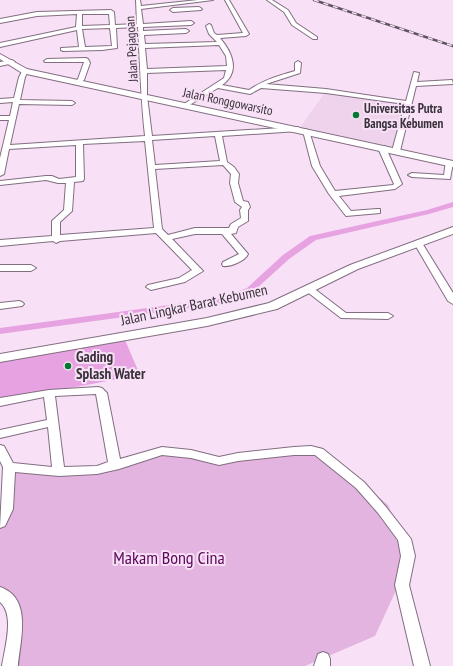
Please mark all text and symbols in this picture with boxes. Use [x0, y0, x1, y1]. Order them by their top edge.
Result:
street label: Jalan Pejagoan [121, 15, 142, 83]
street label: Jalan Ronggowarsito [180, 83, 275, 119]
place label: Universitas Putra Bangsa Kebumen [364, 100, 443, 132]
marker: Universitas Putra Bangsa Kebumen [351, 110, 361, 120]
street label: Jalan Lingkar Barat Kebumen [118, 280, 269, 330]
place label: Gading Splash Water [76, 347, 146, 383]
marker: Gading Splash Water [63, 361, 73, 371]
park label: Makam Bong Cina [113, 546, 225, 569]

